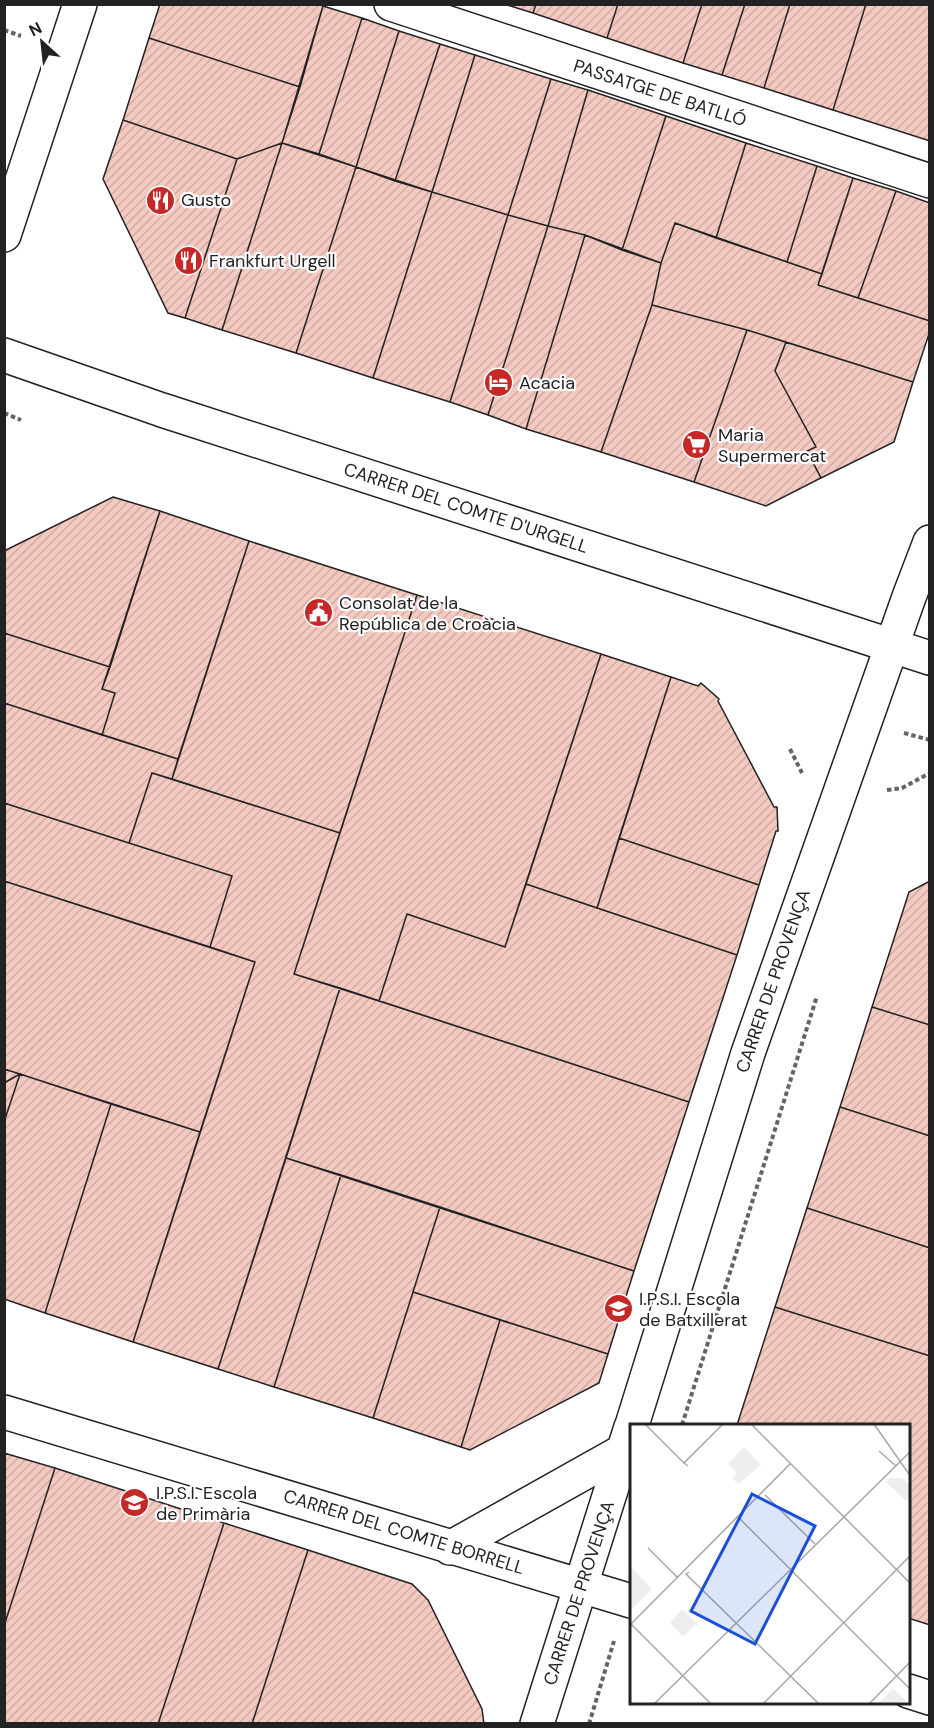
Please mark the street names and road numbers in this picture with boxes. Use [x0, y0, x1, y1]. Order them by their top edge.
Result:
street label: PASSATGE DE BATLLÓ [570, 54, 750, 132]
street label: CARRER DEL COMTE D'URGELL [341, 457, 591, 559]
street label: CARRER DE PROVENÇA [730, 886, 816, 1076]
street label: CARRER DEL COMTE BORRELL [281, 1484, 527, 1580]
street label: CARRER DE PROVENÇA [538, 1498, 620, 1688]

